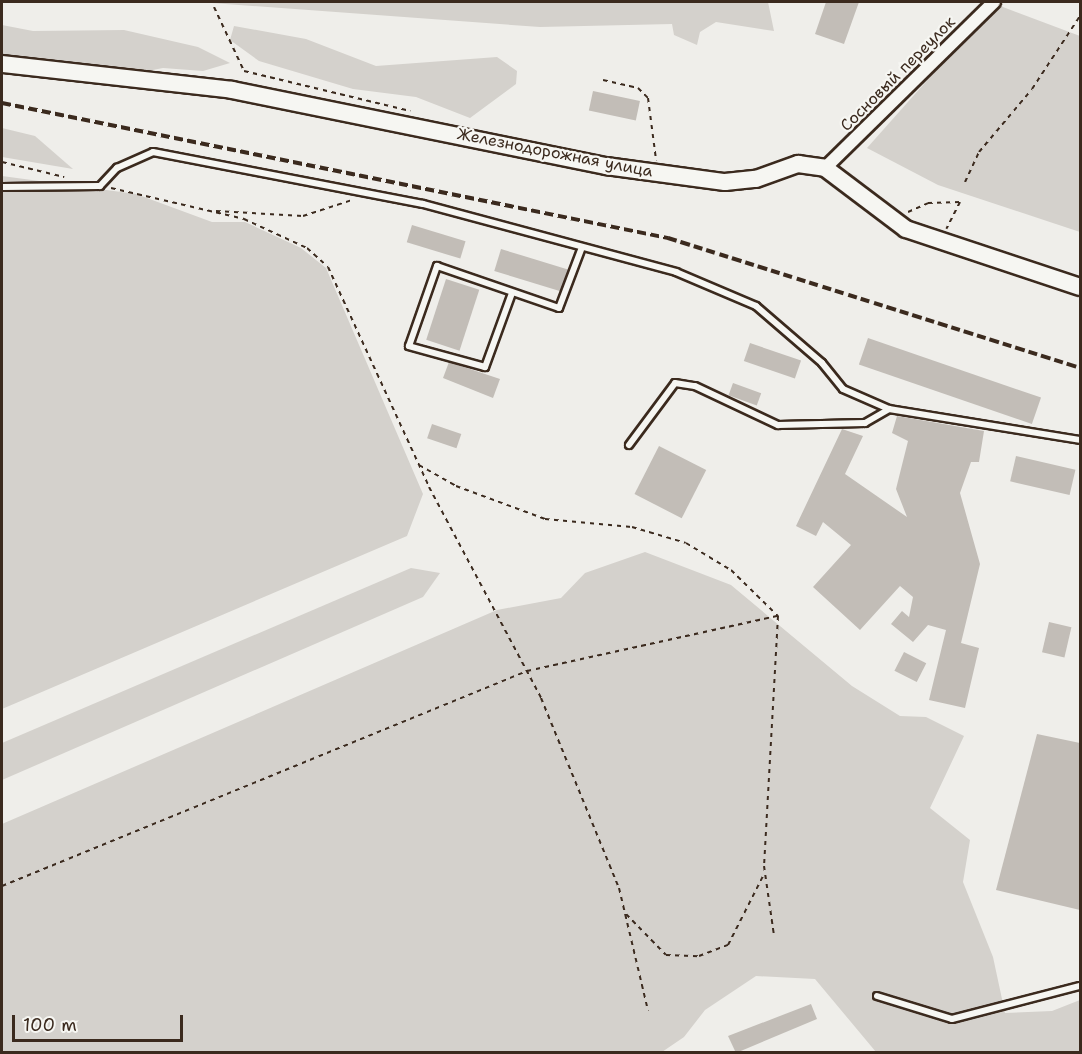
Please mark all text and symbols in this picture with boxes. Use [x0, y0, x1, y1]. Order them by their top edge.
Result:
street label: Сосновый переулок [837, 13, 959, 135]
street label: Железнодорожная улица [456, 125, 654, 181]
scale bar [15, 1003, 186, 1041]
text: 100 m [23, 1013, 77, 1037]

